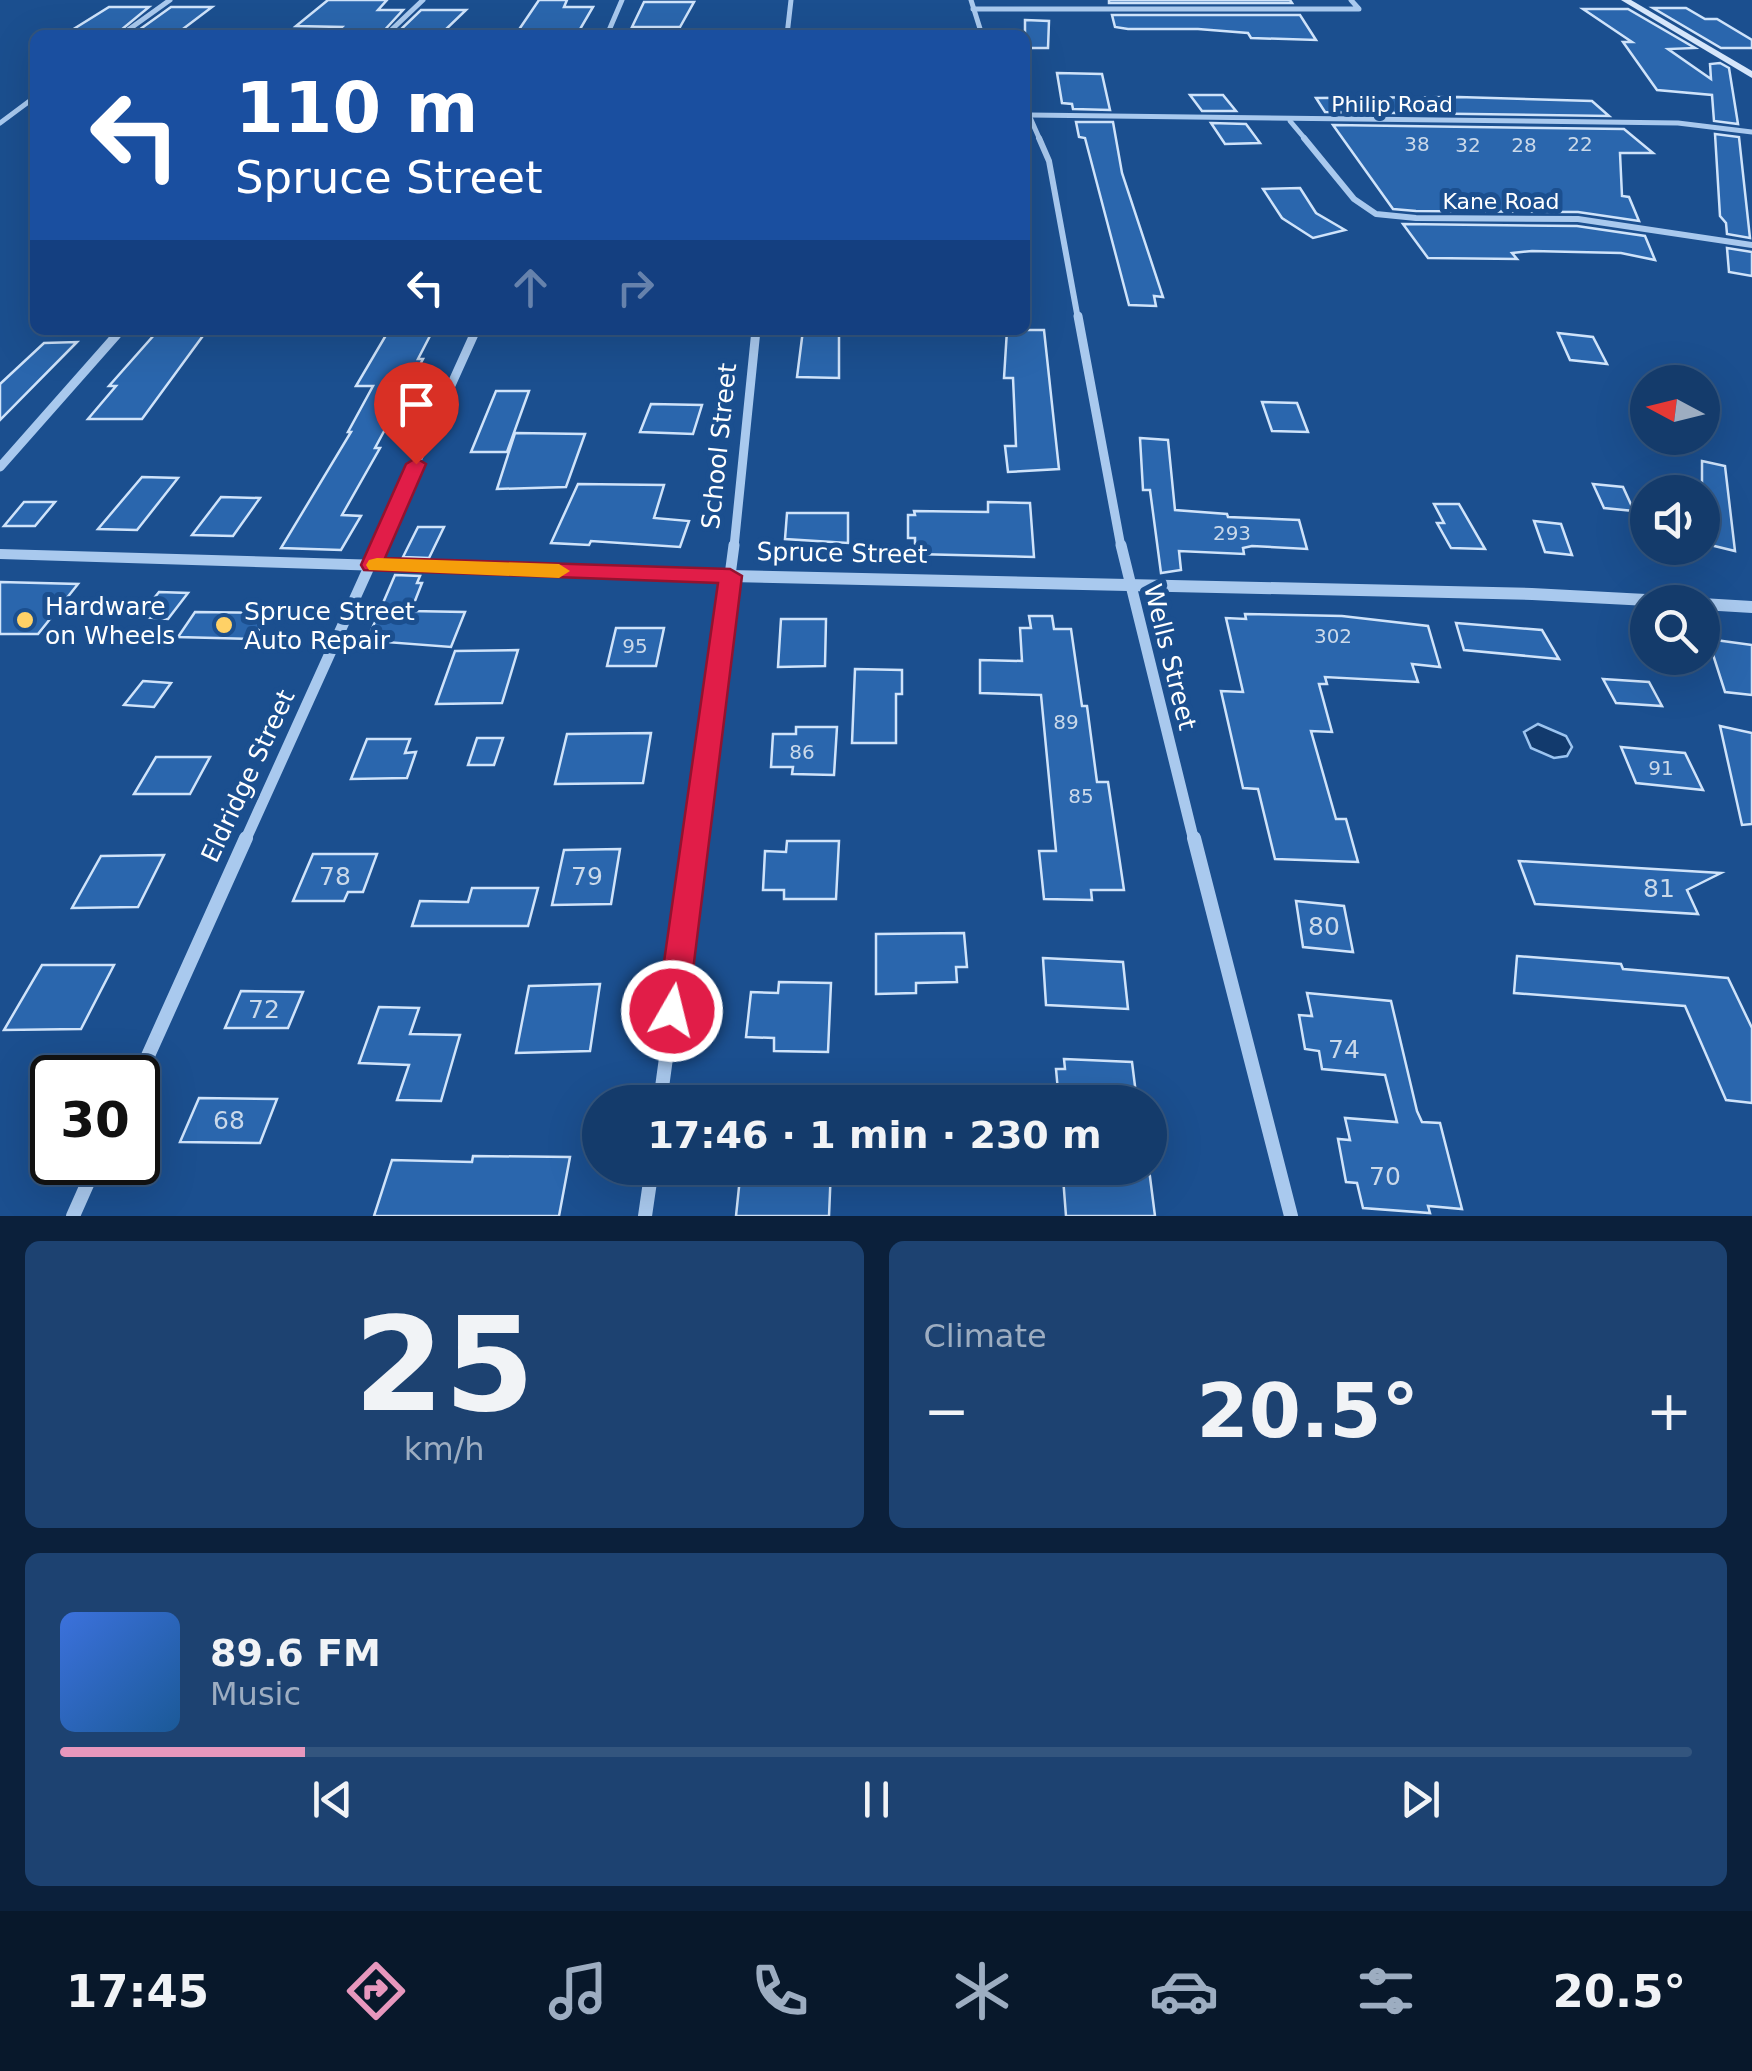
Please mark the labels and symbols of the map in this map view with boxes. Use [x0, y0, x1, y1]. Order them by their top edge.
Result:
street label: Philip Road [1331, 92, 1453, 117]
house number: 38 [1404, 132, 1430, 156]
house number: 22 [1567, 132, 1593, 156]
house number: 32 [1455, 133, 1481, 157]
house number: 28 [1511, 133, 1537, 157]
street label: Kane Road [1442, 189, 1560, 214]
street label: School Street [696, 361, 742, 531]
pin [374, 362, 459, 465]
north arrow [1630, 365, 1720, 455]
house number: 293 [1213, 521, 1251, 545]
street label: Spruce Street [756, 537, 928, 569]
street label: Wells Street [1138, 581, 1202, 733]
place label: Hardware on Wheels [45, 592, 175, 650]
place label: Spruce Street Auto Repair [244, 597, 415, 655]
marker: Hardware on Wheels [14, 609, 36, 631]
marker: Spruce Street Auto Repair [213, 614, 235, 636]
house number: 302 [1314, 624, 1352, 648]
house number: 95 [622, 634, 648, 658]
street label: Eldridge Street [195, 685, 301, 867]
house number: 89 [1053, 710, 1079, 734]
house number: 86 [789, 740, 815, 764]
house number: 91 [1648, 756, 1674, 780]
house number: 85 [1068, 784, 1094, 808]
house number: 78 [319, 862, 351, 891]
house number: 79 [571, 862, 603, 891]
house number: 81 [1643, 874, 1675, 903]
house number: 80 [1308, 912, 1340, 941]
position arrow [620, 959, 724, 1063]
house number: 72 [248, 995, 280, 1024]
house number: 74 [1328, 1035, 1360, 1064]
speed limit sign: 30 [30, 1055, 160, 1185]
house number: 68 [213, 1106, 245, 1135]
house number: 70 [1369, 1162, 1401, 1191]

